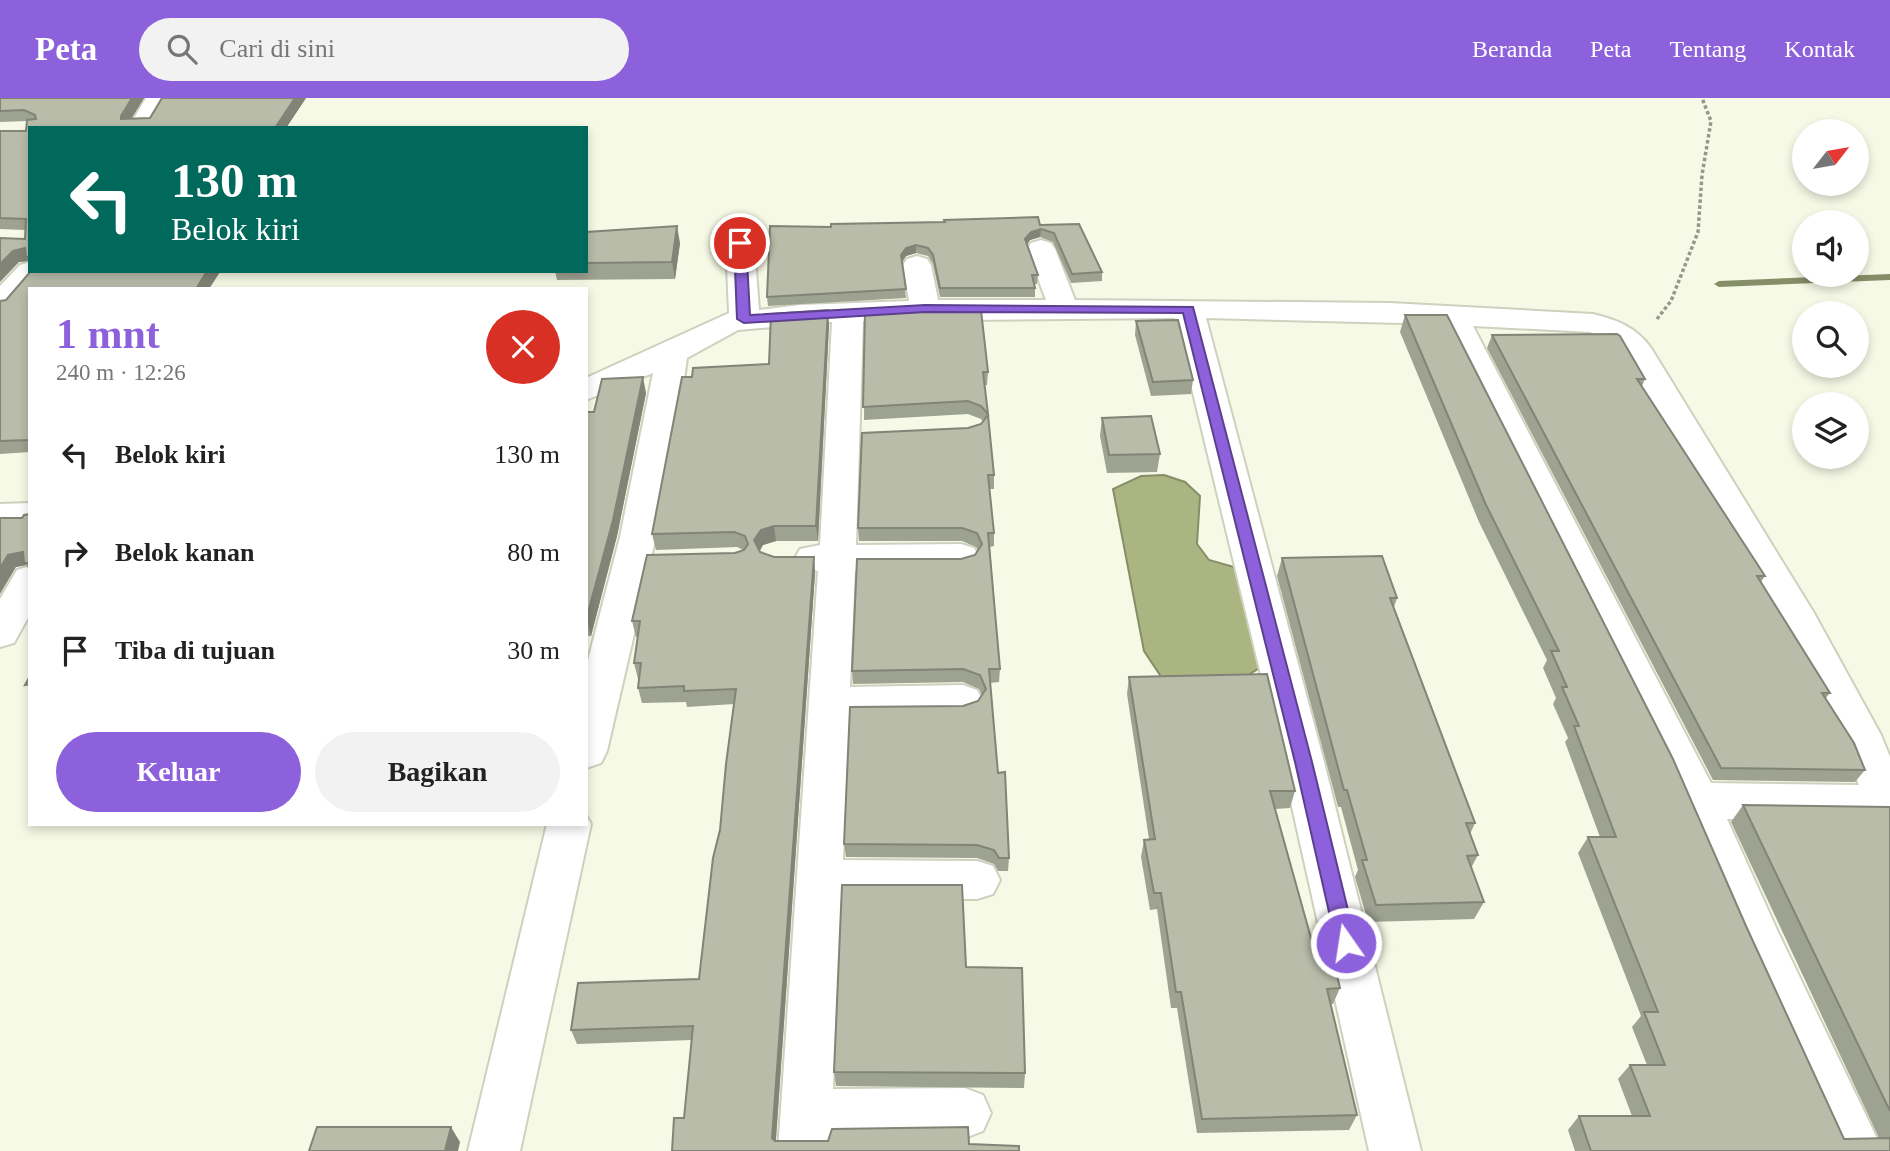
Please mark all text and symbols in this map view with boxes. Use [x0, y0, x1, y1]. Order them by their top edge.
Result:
search box [139, 18, 629, 81]
icon: search [163, 30, 201, 68]
text: Peta [35, 31, 97, 67]
text: Cari di sini [219, 34, 335, 63]
text: Beranda [1472, 36, 1552, 62]
text: Peta [1590, 36, 1631, 62]
text: Tentang [1669, 36, 1746, 62]
text: Kontak [1784, 36, 1855, 62]
north arrow [1792, 119, 1869, 196]
map controls [1792, 119, 1869, 469]
text: 130 m [171, 153, 298, 208]
icon: left [56, 154, 147, 245]
button: sound [1792, 210, 1869, 287]
text: Belok kiri [171, 211, 300, 247]
pin [710, 213, 770, 273]
icon: arrive [721, 224, 759, 262]
button: search [1792, 301, 1869, 378]
button: close [486, 310, 560, 384]
text: 1 mnt [56, 311, 160, 357]
text: 240 m · 12:26 [56, 360, 186, 385]
button: layers [1792, 392, 1869, 469]
icon: left [56, 436, 94, 474]
text: Belok kiri [115, 440, 226, 469]
text: 130 m [494, 440, 560, 469]
icon: right [56, 534, 94, 572]
text: Belok kanan [115, 538, 254, 567]
text: 80 m [507, 538, 560, 567]
icon: arrive [56, 632, 94, 670]
text: Tiba di tujuan [115, 636, 275, 665]
text: 30 m [507, 636, 560, 665]
button: Keluar [56, 732, 301, 812]
button: Bagikan [315, 732, 560, 812]
position arrow [1309, 906, 1383, 980]

